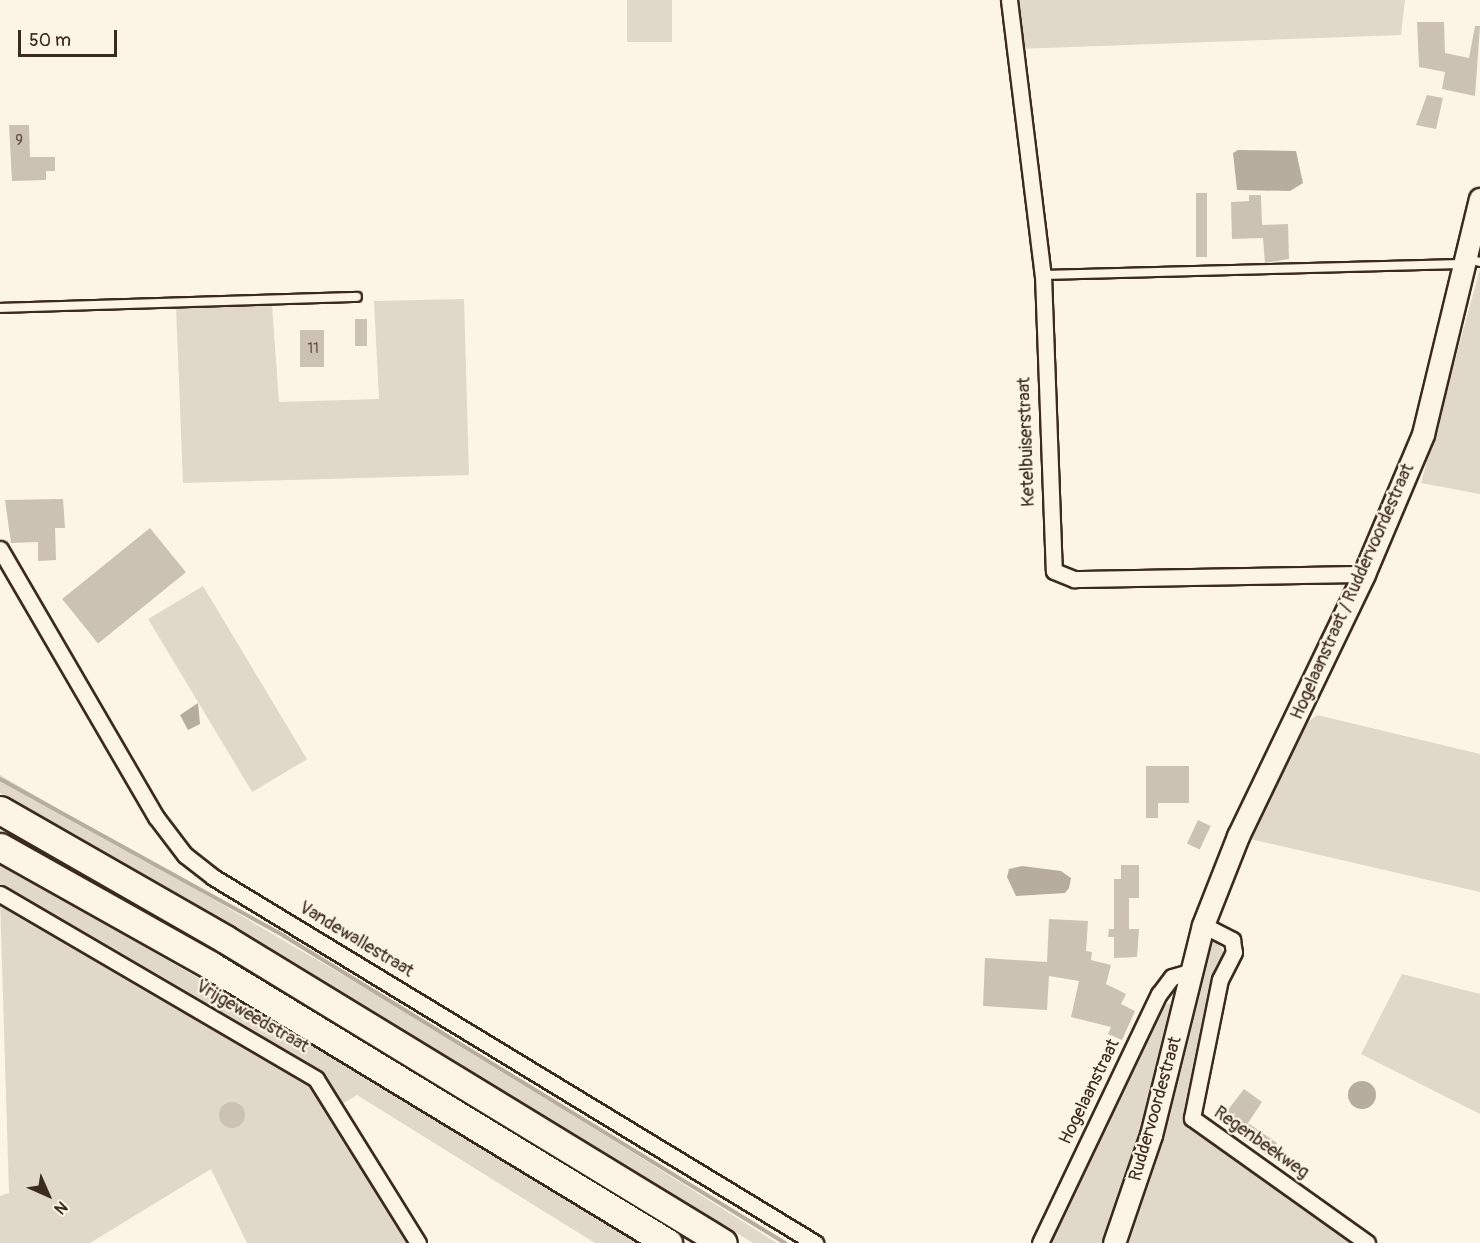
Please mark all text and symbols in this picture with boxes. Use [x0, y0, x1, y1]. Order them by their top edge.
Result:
scale bar [21, 18, 120, 56]
text: 50 m [29, 29, 71, 52]
house number: 9 [15, 132, 23, 150]
house number: 11 [307, 340, 319, 358]
street label: Ketelbuiserstraat [1014, 377, 1040, 507]
street label: Hogelaanstraat / Ruddervoordestraat [1287, 461, 1419, 723]
street label: Vandewallestraat [295, 897, 417, 983]
street label: Vrijgeweedstraat [192, 976, 312, 1058]
street label: Ruddervoordestraat [1125, 1034, 1187, 1184]
street label: Hogelaanstraat [1055, 1036, 1125, 1148]
street label: Regenbeekweg [1209, 1102, 1313, 1184]
north arrow [18, 1165, 78, 1225]
text: N [50, 1197, 72, 1219]

